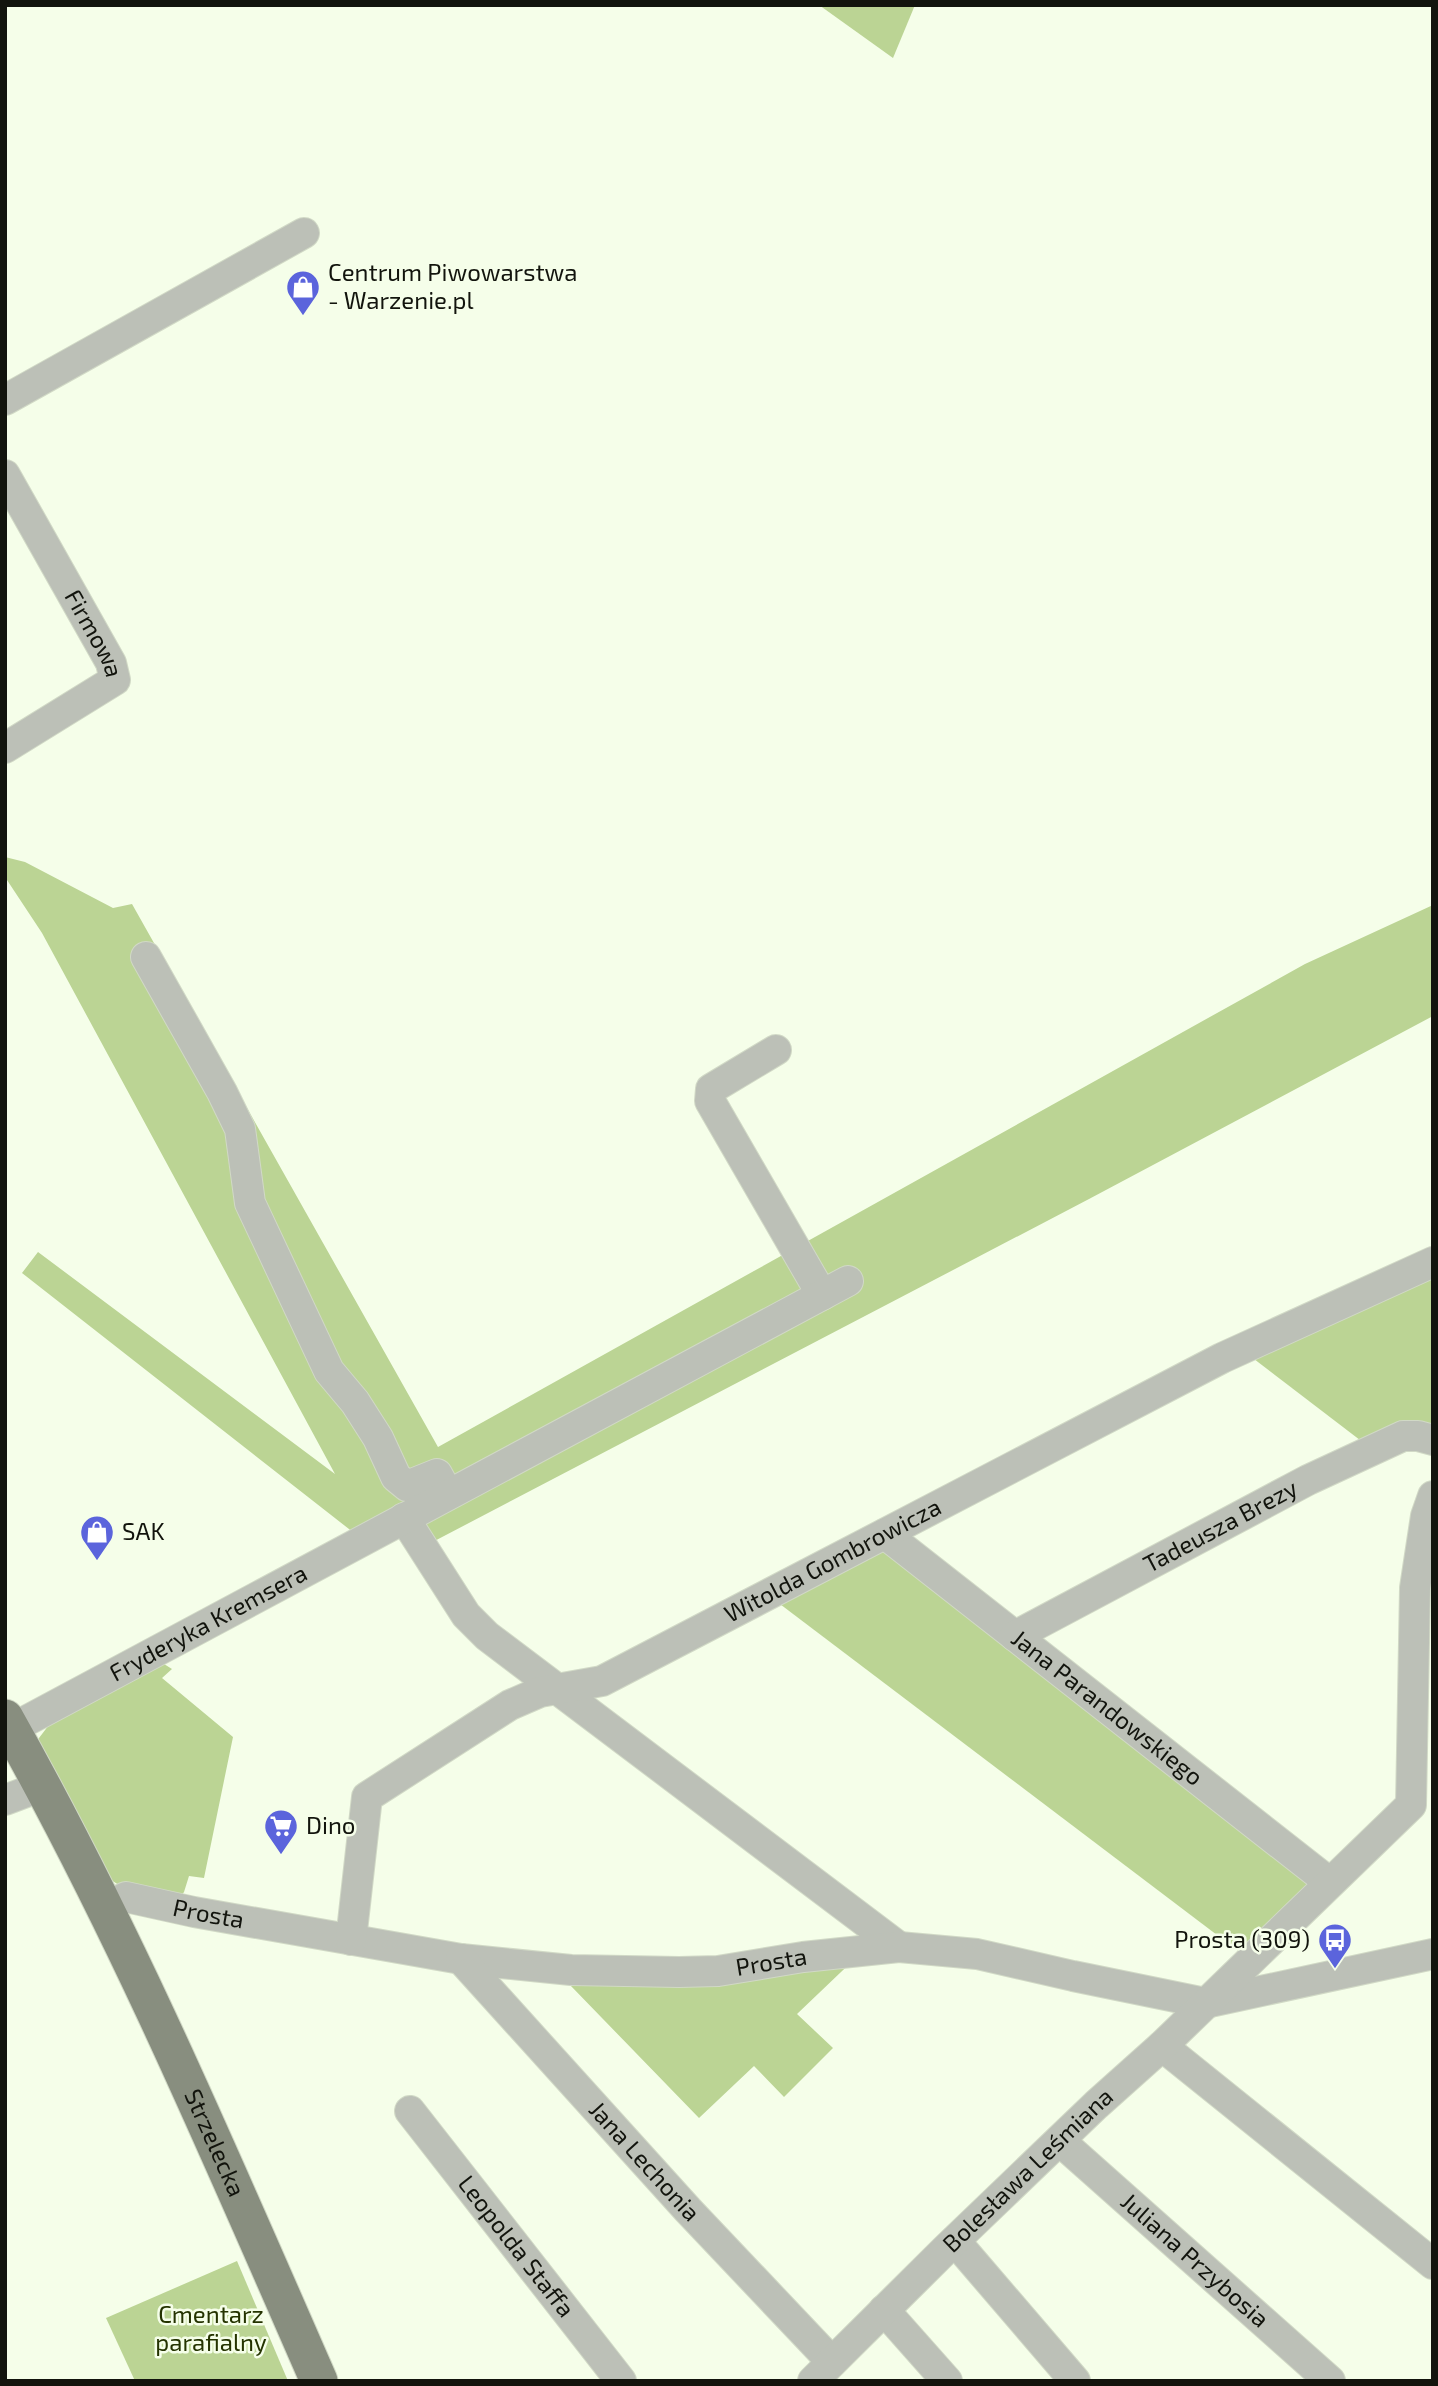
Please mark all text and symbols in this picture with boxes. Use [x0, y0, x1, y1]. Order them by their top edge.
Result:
place label: Centrum Piwowarstwa - Warzenie.pl [328, 257, 577, 314]
shop icon: Centrum Piwowarstwa - Warzenie.pl [284, 268, 322, 317]
street label: Firmowa [59, 584, 130, 680]
street label: Tadeusza Brezy [1138, 1472, 1302, 1578]
street label: Witolda Gombrowicza [719, 1491, 945, 1628]
shop icon: SAK [78, 1513, 116, 1562]
place label: SAK [122, 1516, 165, 1545]
street label: Fryderyka Kremsera [104, 1557, 312, 1687]
street label: Jana Parandowskiego [1006, 1623, 1209, 1791]
supermarket icon: Dino [262, 1807, 300, 1856]
place label: Dino [306, 1810, 355, 1839]
street label: Prosta [171, 1892, 247, 1934]
bus stop icon: Prosta (309) [1316, 1921, 1354, 1970]
place label: Prosta (309) [1174, 1924, 1310, 1953]
street label: Prosta [733, 1941, 809, 1981]
street label: Bolesława Leśmiana [936, 2081, 1118, 2258]
street label: Strzelecka [179, 2084, 252, 2201]
street label: Jana Lechonia [584, 2095, 707, 2226]
street label: Leopolda Staffa [453, 2169, 581, 2322]
street label: Juliana Przybosia [1116, 2186, 1275, 2333]
park label: Cmentarz parafialny [155, 2299, 267, 2356]

